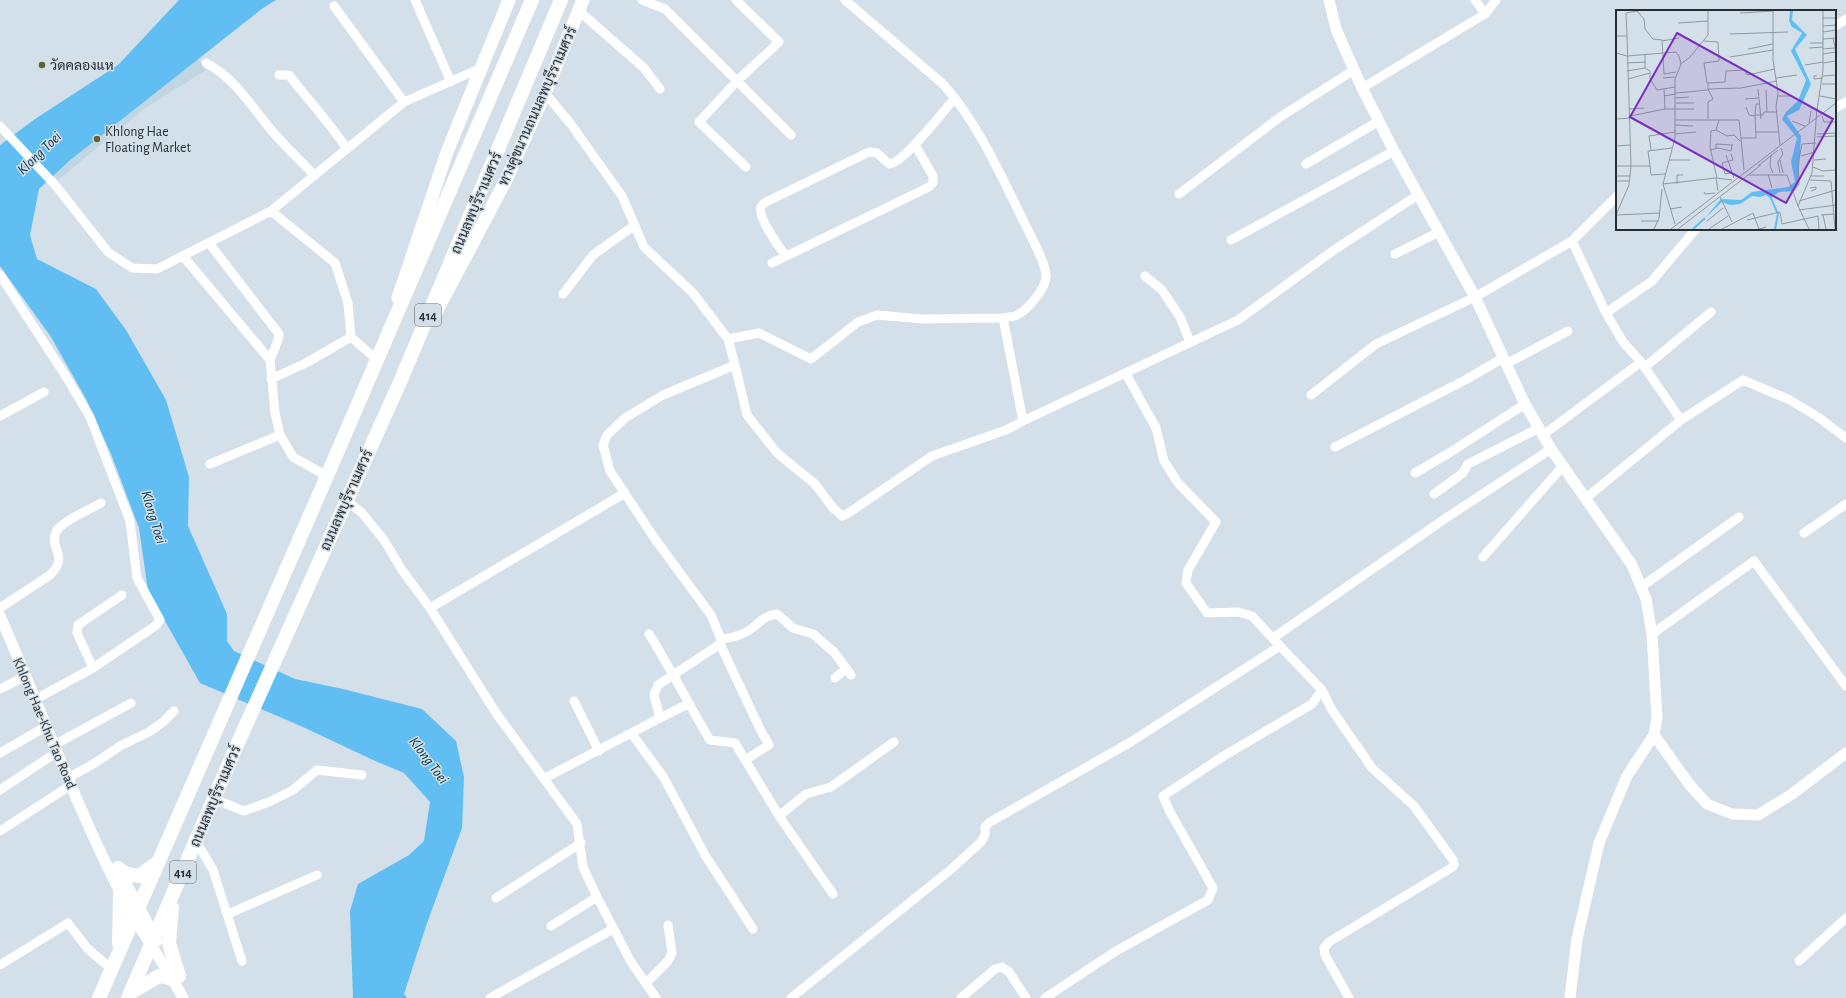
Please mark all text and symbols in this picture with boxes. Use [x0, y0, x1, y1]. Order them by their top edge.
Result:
inset map [1616, 10, 1836, 230]
street label: ทางคู่ขนานถนนลพบุรีราเมศวร์ [494, 23, 581, 189]
place label: วัดคลองแห [50, 58, 114, 73]
marker: วัดคลองแห [37, 60, 47, 70]
place label: Khlong Hae Floating Market [105, 125, 191, 155]
water label: Klong Toei [14, 129, 64, 178]
marker: Khlong Hae Floating Market [92, 134, 102, 144]
street label: ถนนลพบุรีราเมศวร์ [446, 149, 507, 257]
road number: 414 [415, 304, 441, 326]
street label: ถนนลพบุรีราเมศวร์ [316, 446, 377, 554]
water label: Klong Toei [138, 489, 169, 545]
street label: Khlong Hae-Khu Tao Road [10, 656, 78, 791]
water label: Klong Toei [406, 734, 451, 787]
street label: ถนนลพบุรีราเมศวร์ [185, 742, 246, 850]
road number: 414 [170, 861, 196, 883]

